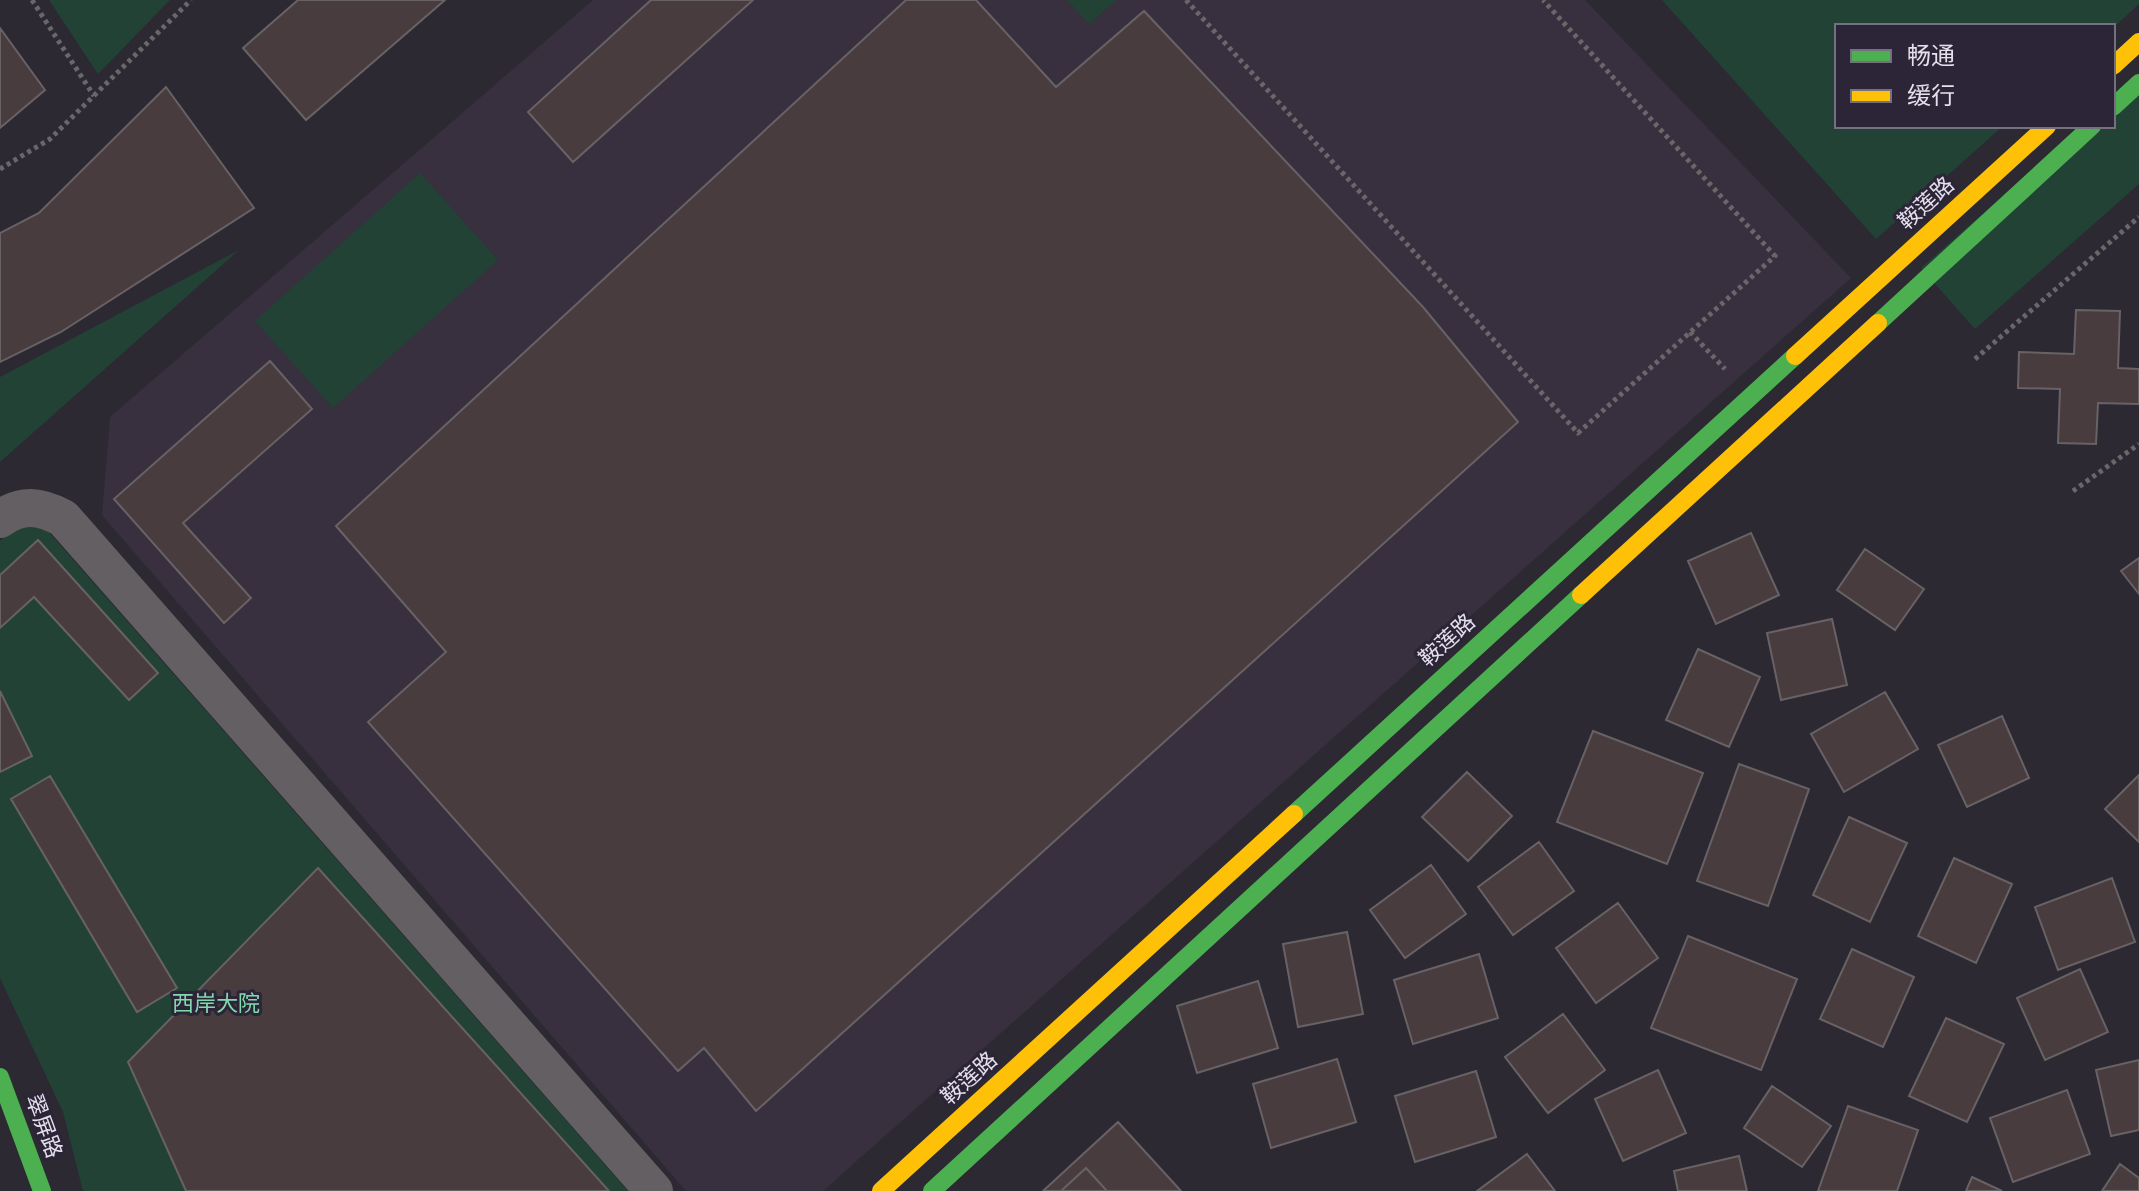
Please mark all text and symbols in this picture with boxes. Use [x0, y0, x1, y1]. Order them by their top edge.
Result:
legend [1835, 24, 2115, 128]
text: 畅通 [1907, 40, 1955, 71]
text: 缓行 [1907, 80, 1955, 111]
street label: 鞍莲路 [1892, 170, 1960, 236]
street label: 鞍莲路 [1413, 607, 1481, 673]
park label: 西岸大院 [172, 989, 260, 1018]
street label: 鞍莲路 [935, 1045, 1003, 1111]
street label: 翠屏路 [19, 1090, 69, 1162]

